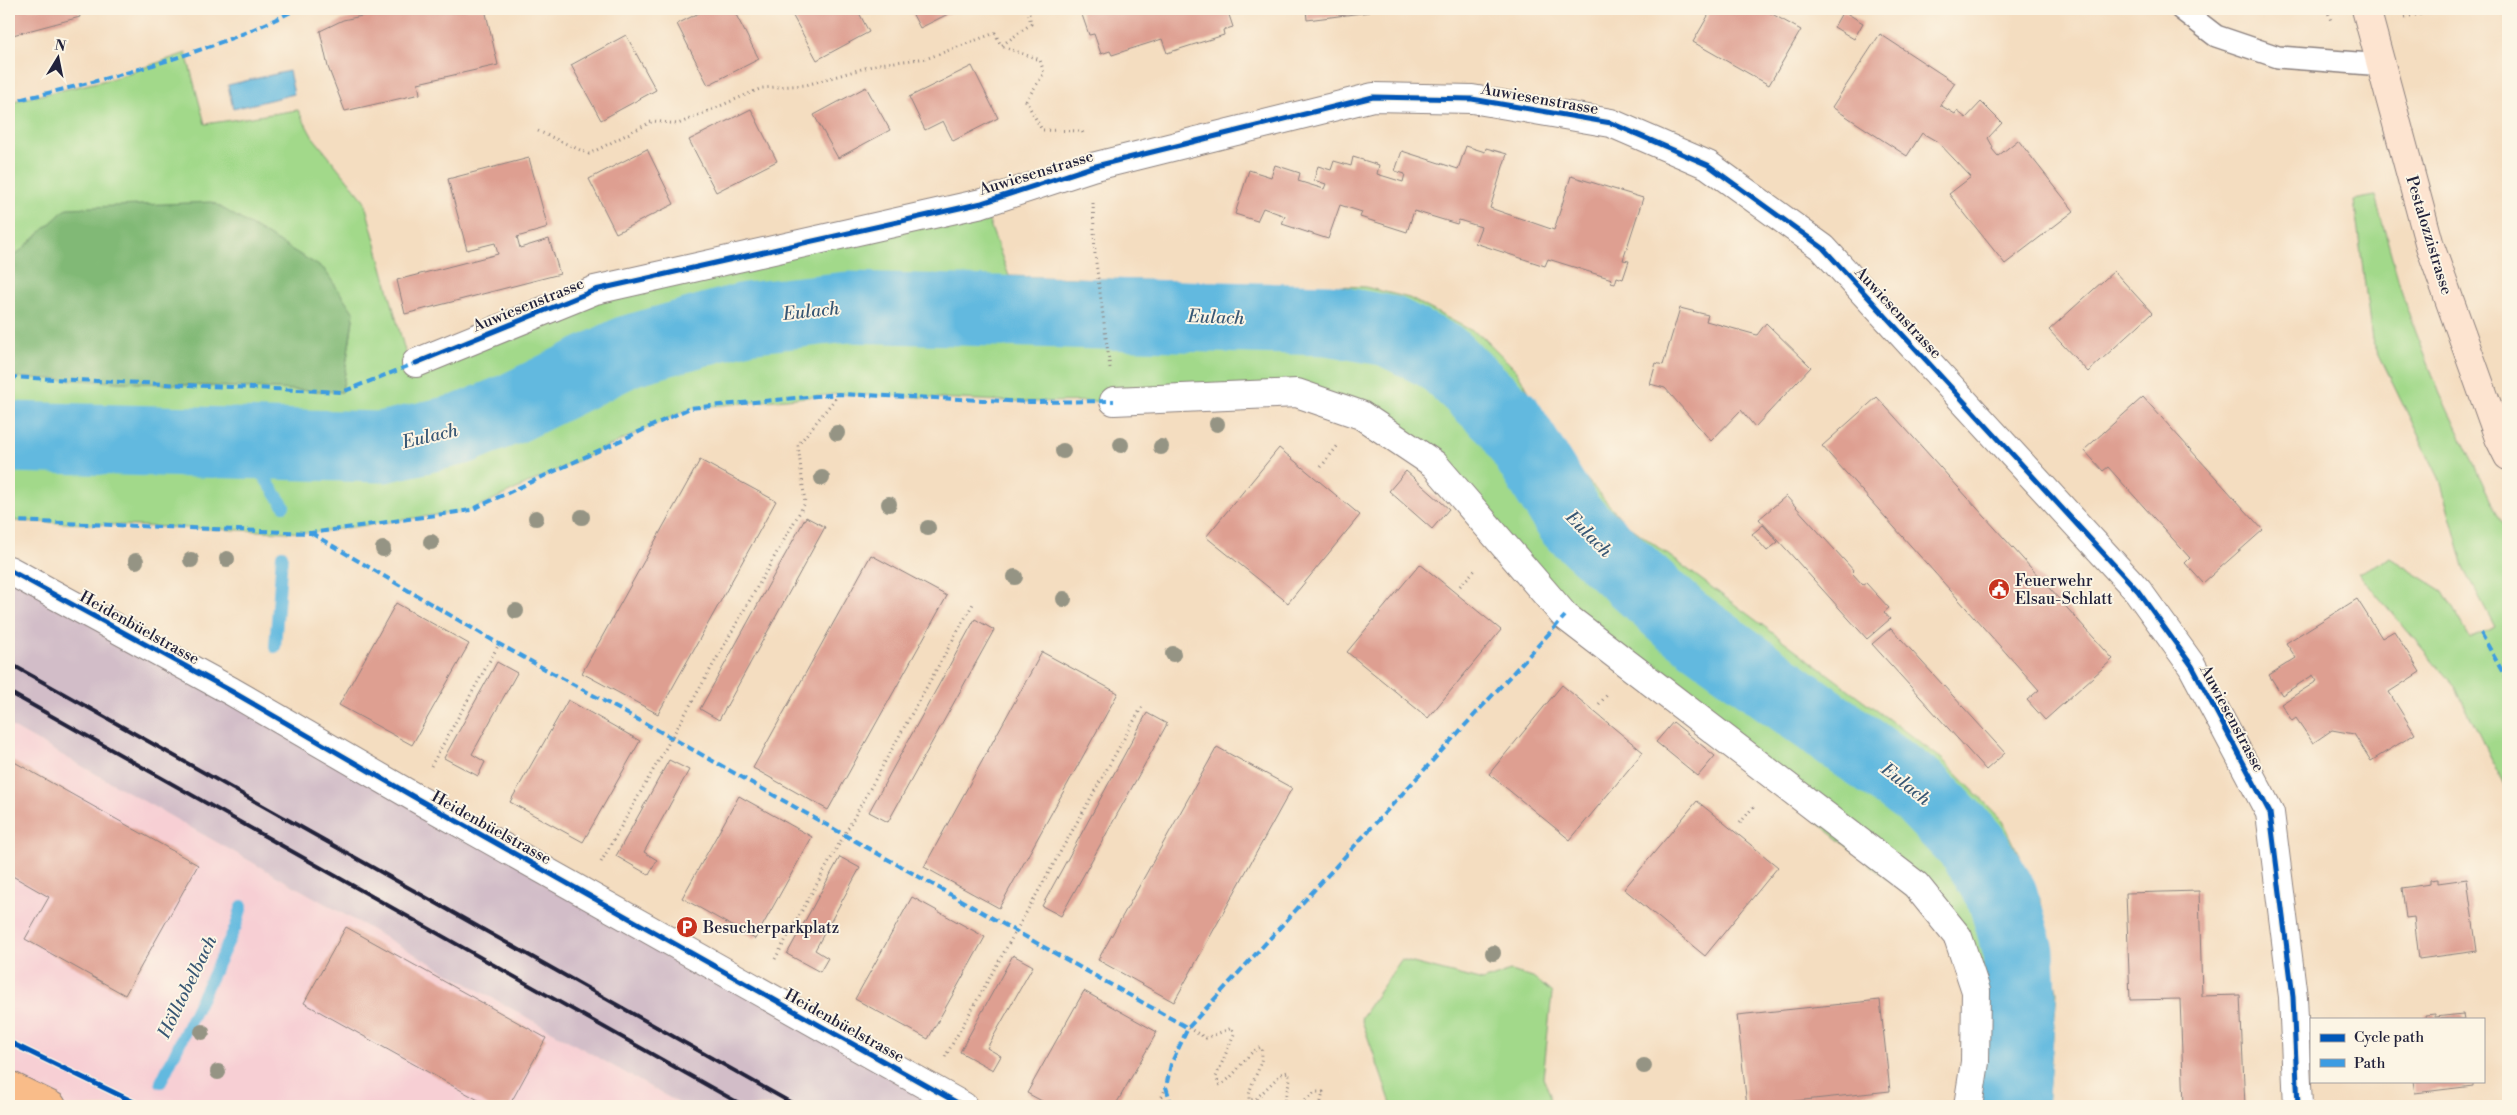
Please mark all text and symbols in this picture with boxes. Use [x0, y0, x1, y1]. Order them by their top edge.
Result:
north arrow [32, 32, 82, 82]
text: N [53, 36, 67, 56]
street label: Auwiesenstrasse [1479, 79, 1600, 119]
street label: Auwiesenstrasse [976, 146, 1096, 200]
street label: Pestalozzistrasse [2401, 173, 2457, 297]
street label: Auwiesenstrasse [1850, 262, 1946, 363]
street label: Auwiesenstrasse [469, 273, 587, 337]
water label: Eulach [781, 297, 841, 326]
water label: Eulach [1186, 305, 1245, 330]
water label: Eulach [399, 419, 461, 454]
water label: Eulach [1560, 506, 1617, 563]
place label: Feuerwehr Elsau-Schlatt [2015, 571, 2113, 609]
public building icon: Feuerwehr Elsau-Schlatt [1987, 577, 2011, 601]
street label: Heidenbüelstrasse [76, 587, 203, 669]
street label: Auwiesenstrasse [2195, 660, 2269, 776]
water label: Eulach [1876, 757, 1936, 811]
street label: Heidenbüelstrasse [428, 787, 555, 869]
parking icon: Besucherparkplatz [675, 915, 699, 939]
place label: Besucherparkplatz [702, 918, 839, 938]
water label: Hölltobelbach [152, 931, 223, 1043]
street label: Heidenbüelstrasse [781, 985, 908, 1067]
legend [2310, 1018, 2484, 1082]
text: Cycle path [2354, 1028, 2424, 1047]
text: Path [2354, 1054, 2386, 1073]

